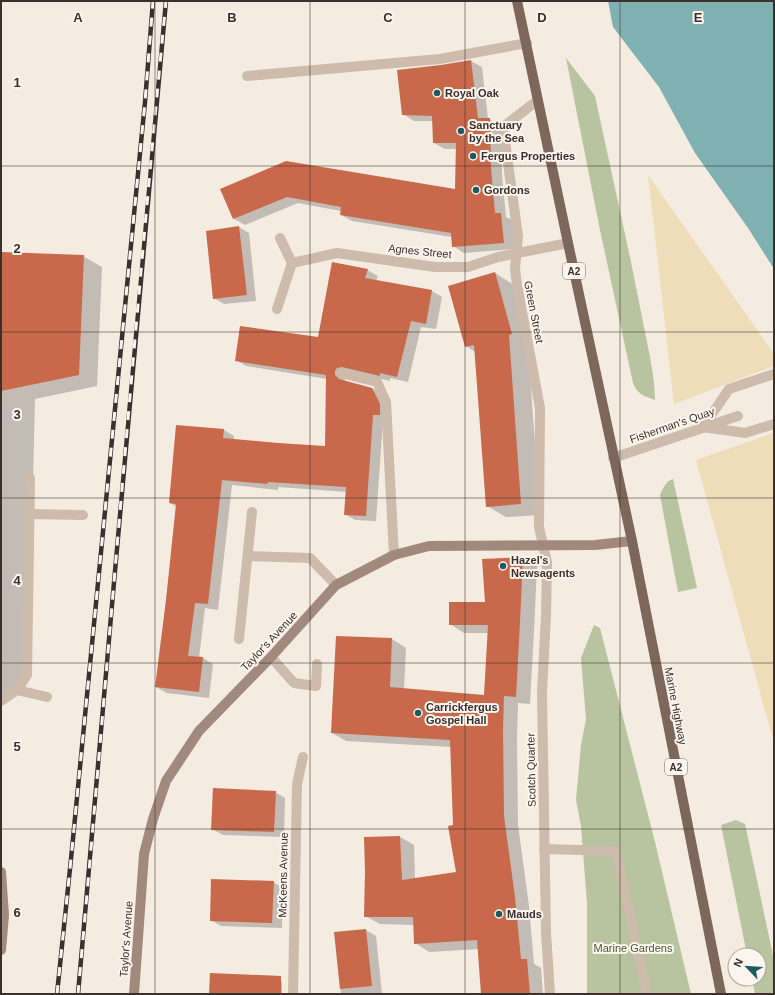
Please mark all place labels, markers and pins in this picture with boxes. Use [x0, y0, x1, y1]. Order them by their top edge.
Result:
place label: Royal Oak [445, 87, 500, 99]
marker: Royal Oak [432, 88, 442, 98]
place label: Sanctuary by the Sea [469, 119, 525, 144]
marker: Sanctuary by the Sea [456, 126, 466, 136]
place label: Fergus Properties [481, 150, 575, 162]
marker: Fergus Properties [468, 151, 478, 161]
place label: Gordons [484, 184, 530, 196]
marker: Gordons [471, 185, 481, 195]
place label: Hazel's Newsagents [511, 554, 575, 579]
marker: Hazel's Newsagents [498, 561, 508, 571]
place label: Carrickfergus Gospel Hall [426, 701, 498, 726]
marker: Carrickfergus Gospel Hall [413, 708, 423, 718]
place label: Mauds [507, 908, 542, 920]
marker: Mauds [494, 909, 504, 919]

